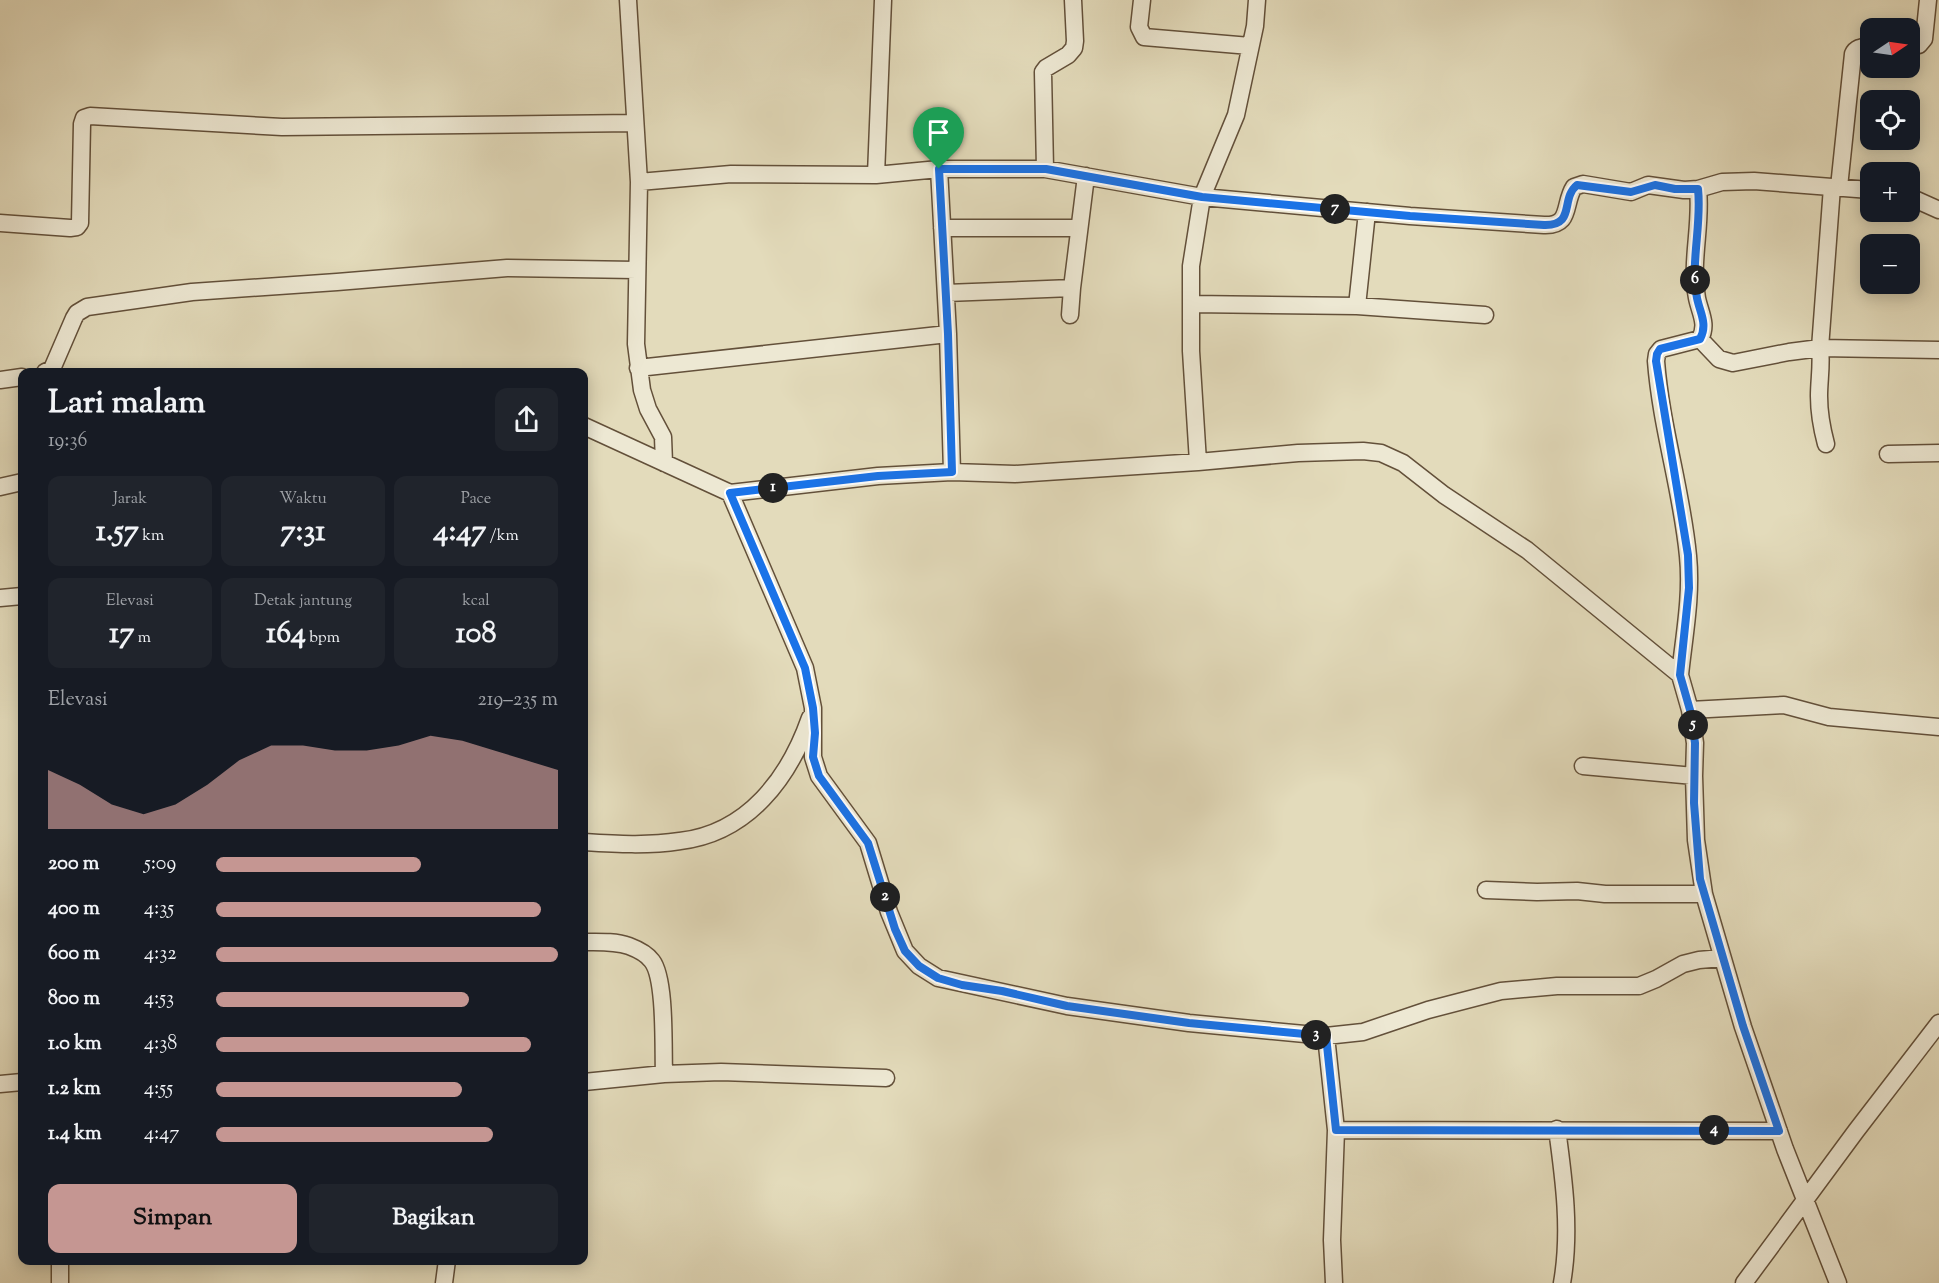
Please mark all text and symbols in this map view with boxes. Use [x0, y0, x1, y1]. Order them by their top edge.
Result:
north arrow [1860, 18, 1920, 78]
map controls [1860, 18, 1920, 294]
button: locate [1860, 90, 1920, 150]
pin [913, 107, 964, 169]
icon: arrive [922, 116, 955, 149]
button: + [1860, 162, 1920, 222]
pin: 7 [1320, 194, 1350, 224]
text: 7 [1331, 197, 1339, 220]
button: − [1860, 234, 1920, 294]
pin: 6 [1680, 265, 1710, 295]
text: 6 [1691, 268, 1699, 291]
text: Lari malam [48, 380, 206, 428]
button: share [495, 388, 558, 451]
text: 19:36 [48, 427, 87, 456]
pin: 1 [758, 473, 788, 503]
text: 1 [770, 476, 776, 499]
text: Jarak [113, 488, 147, 511]
text: Waktu [279, 488, 327, 511]
text: Pace [461, 488, 491, 511]
text: 1.57 [96, 511, 139, 554]
text: 7:31 [280, 511, 326, 554]
text: 4:47 [433, 511, 486, 554]
text: km [139, 525, 164, 548]
text: /km [486, 525, 519, 548]
text: Elevasi [106, 590, 154, 613]
text: Detak jantung [254, 590, 352, 613]
text: kcal [462, 590, 490, 613]
text: 17 [109, 613, 134, 656]
text: 164 [266, 613, 306, 656]
text: 108 [456, 613, 496, 656]
text: m [134, 627, 151, 650]
text: bpm [306, 627, 340, 650]
text: Elevasi [48, 686, 108, 715]
text: 219–235 m [477, 686, 558, 715]
pin: 5 [1678, 710, 1708, 740]
text: 5 [1690, 713, 1696, 736]
text: 200 m [48, 850, 99, 879]
text: 5:09 [144, 850, 176, 879]
pin: 2 [870, 882, 900, 912]
text: 2 [881, 885, 889, 908]
text: 400 m [48, 895, 100, 924]
text: 4:35 [144, 895, 174, 924]
text: 600 m [48, 940, 100, 969]
text: 4:32 [144, 940, 177, 969]
text: 800 m [48, 985, 100, 1014]
text: 4:53 [144, 985, 174, 1014]
pin: 3 [1301, 1020, 1331, 1050]
text: 3 [1313, 1023, 1319, 1046]
text: 1.0 km [48, 1030, 102, 1059]
text: 4:38 [144, 1030, 177, 1059]
text: 1.2 km [48, 1075, 101, 1104]
text: 4:55 [144, 1075, 173, 1104]
pin: 4 [1699, 1115, 1729, 1145]
text: 4 [1710, 1118, 1718, 1141]
text: 1.4 km [48, 1120, 102, 1149]
text: 4:47 [144, 1120, 179, 1149]
button: Simpan [48, 1184, 297, 1253]
button: Bagikan [309, 1184, 558, 1253]

